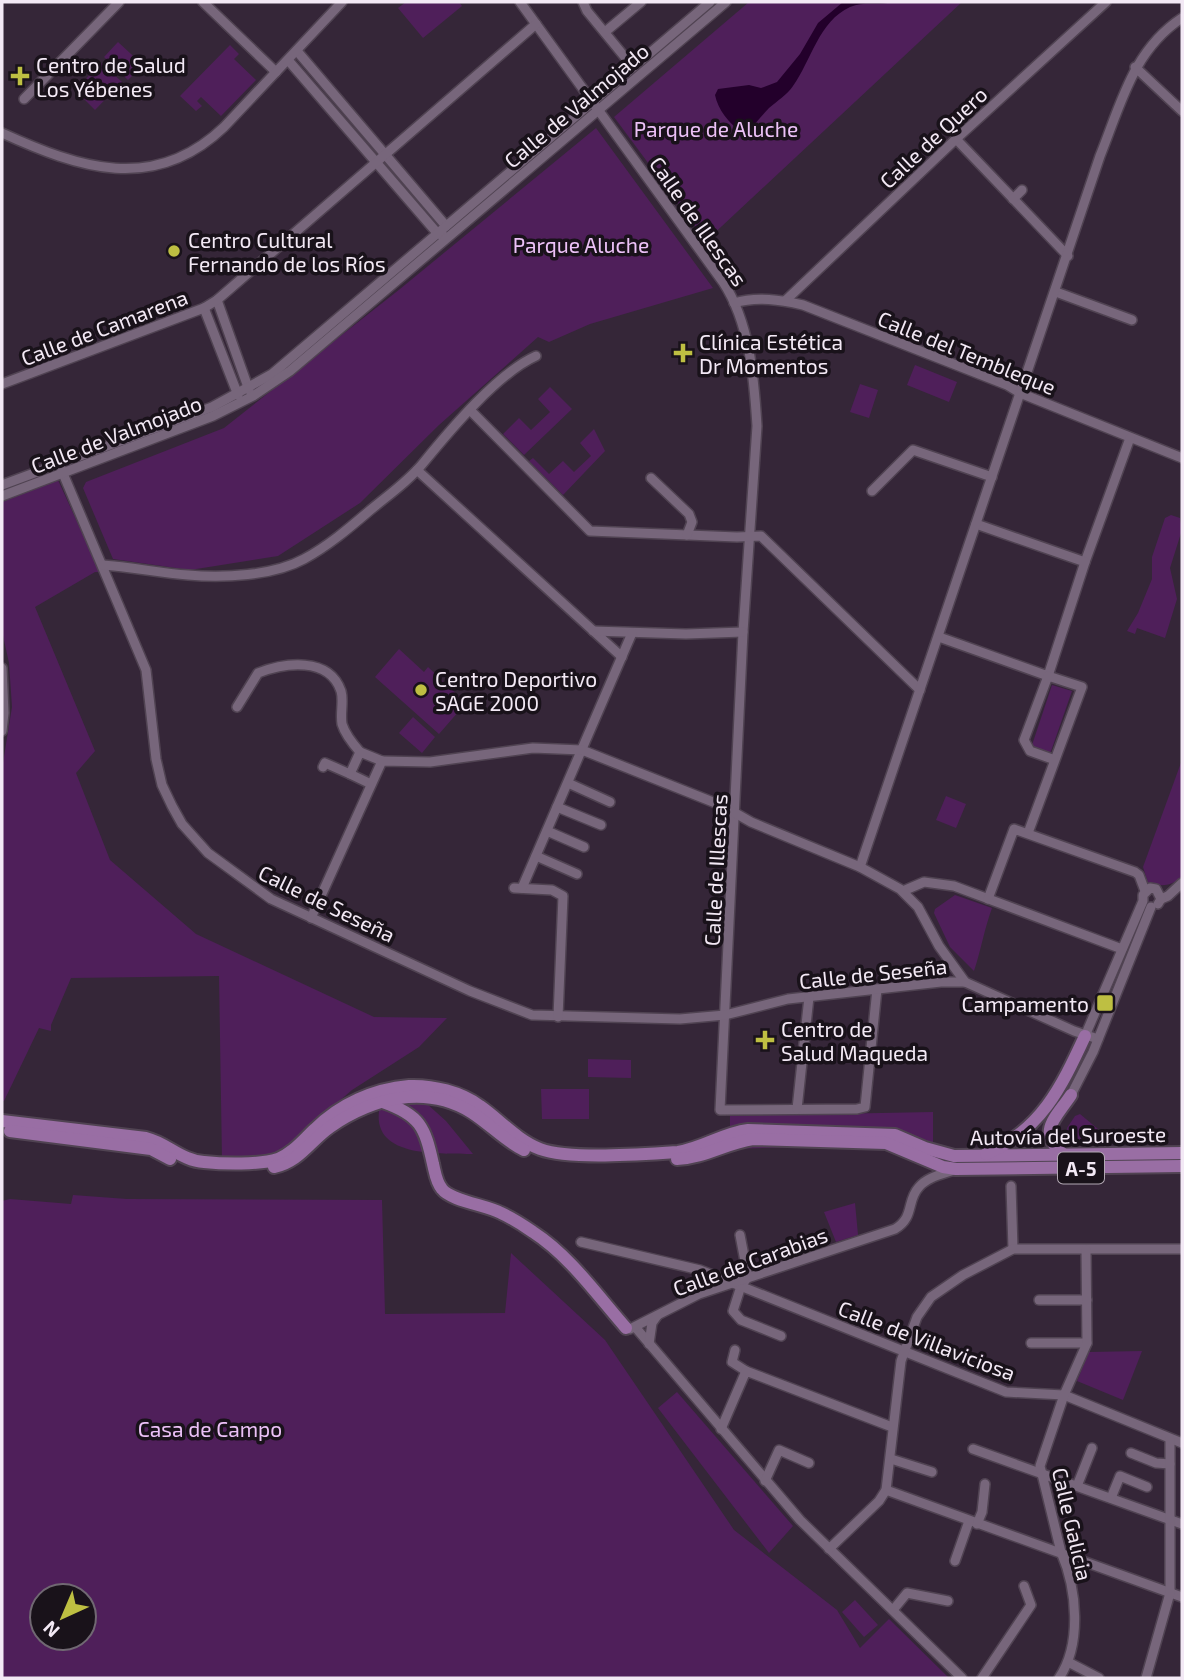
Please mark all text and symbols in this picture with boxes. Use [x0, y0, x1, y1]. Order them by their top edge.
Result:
street label: Calle de Valmojado [499, 37, 654, 173]
place label: Centro de Salud Los Yébenes [36, 52, 186, 101]
marker: Centro de Salud Los Yébenes [10, 66, 30, 86]
street label: Calle de Quero [874, 81, 992, 194]
park label: Parque de Aluche [634, 116, 798, 141]
street label: Calle de Illescas [645, 151, 753, 291]
place label: Centro Cultural Fernando de los Ríos [188, 227, 386, 276]
park label: Parque Aluche [513, 232, 649, 257]
marker: Centro Cultural Fernando de los Ríos [166, 243, 182, 259]
street label: Calle de Camarena [17, 284, 191, 370]
street label: Calle del Tembleque [875, 305, 1059, 399]
place label: Clínica Estética Dr Momentos [699, 329, 843, 378]
marker: Clínica Estética Dr Momentos [673, 343, 693, 363]
street label: Calle de Valmojado [27, 390, 205, 479]
place label: Centro Deportivo SAGE 2000 [435, 666, 597, 715]
marker: Centro Deportivo SAGE 2000 [413, 682, 429, 698]
street label: Calle de Illescas [699, 793, 731, 947]
street label: Calle de Seseña [255, 859, 399, 947]
street label: Calle de Seseña [798, 953, 948, 993]
place label: Campamento [962, 991, 1089, 1016]
marker: Campamento [1095, 993, 1115, 1013]
place label: Centro de Salud Maqueda [781, 1016, 928, 1065]
marker: Centro de Salud Maqueda [755, 1030, 775, 1050]
street label: Autovía del Suroeste [970, 1121, 1166, 1149]
road number: A-5 [1058, 1152, 1104, 1184]
street label: Calle de Carabias [669, 1221, 831, 1301]
street label: Calle de Villaviciosa [835, 1295, 1019, 1385]
park label: Casa de Campo [138, 1416, 282, 1441]
street label: Calle Galicia [1048, 1465, 1098, 1583]
north arrow [28, 1582, 98, 1652]
text: N [38, 1617, 64, 1643]

